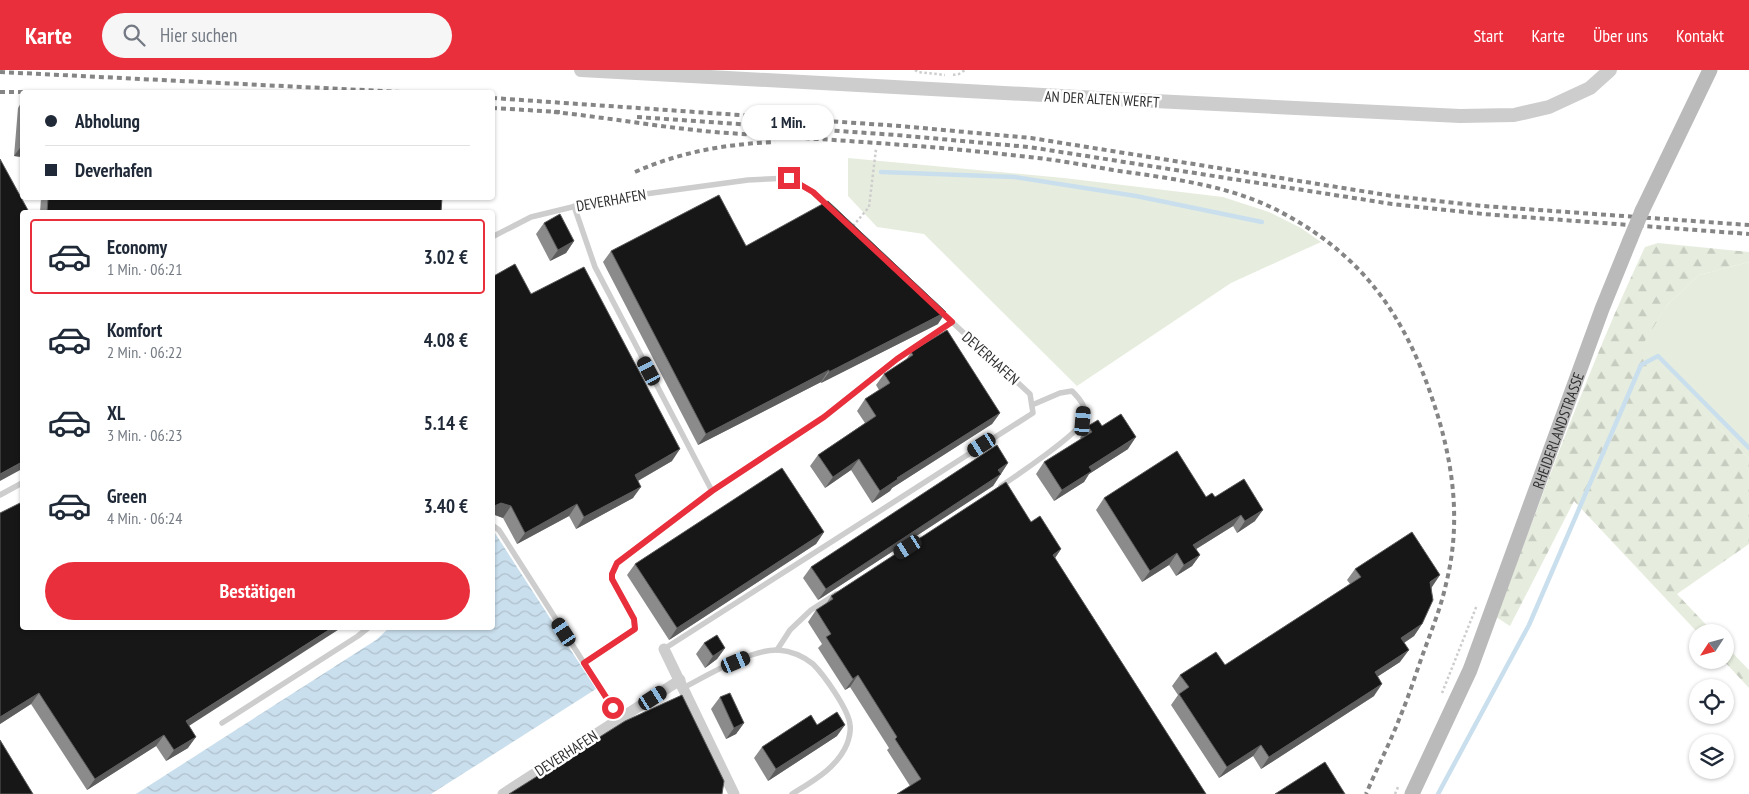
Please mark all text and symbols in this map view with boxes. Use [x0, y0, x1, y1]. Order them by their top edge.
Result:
search box [102, 13, 452, 58]
text: Karte [25, 20, 72, 51]
icon: search [120, 21, 148, 49]
text: Hier suchen [160, 23, 237, 47]
text: Start [1473, 24, 1504, 47]
text: Karte [1532, 24, 1565, 47]
text: Über uns [1593, 24, 1648, 47]
text: Kontakt [1676, 24, 1724, 47]
street label: AN DER ALTEN WERFT [1044, 86, 1160, 112]
callout: 1 Min. [743, 106, 835, 140]
text: Abholung [75, 109, 140, 133]
text: 1 Min. [770, 112, 806, 132]
text: Deverhafen [75, 158, 152, 182]
route end [778, 167, 800, 189]
street label: DEVERHAFEN [575, 185, 647, 215]
icon: car [47, 234, 92, 279]
text: Economy [107, 235, 167, 259]
text: 3.02 € [424, 245, 468, 269]
text: 1 Min. · 06:21 [107, 259, 182, 279]
icon: car [47, 317, 92, 362]
text: Komfort [107, 318, 162, 342]
street label: DEVERHAFEN [958, 327, 1024, 389]
text: 4.08 € [424, 328, 468, 352]
text: 2 Min. · 06:22 [107, 342, 182, 362]
car [635, 354, 662, 388]
street label: RHEIDERLANDSTRASSE [1528, 370, 1588, 491]
icon: car [47, 400, 92, 445]
text: XL [107, 401, 125, 425]
car [1074, 405, 1091, 437]
text: 5.14 € [424, 411, 468, 435]
text: 3 Min. · 06:23 [107, 425, 182, 445]
car [965, 431, 998, 459]
icon: car [47, 483, 92, 528]
text: Green [107, 484, 147, 508]
text: 3.40 € [424, 494, 468, 518]
text: 4 Min. · 06:24 [107, 508, 182, 528]
car [891, 533, 924, 561]
button: Bestätigen [45, 562, 470, 620]
car [549, 615, 578, 649]
north arrow [1689, 624, 1734, 669]
map controls [1689, 624, 1734, 779]
car [719, 649, 752, 675]
button: locate [1689, 679, 1734, 724]
car [636, 684, 669, 712]
route start [602, 697, 624, 719]
street label: DEVERHAFEN [531, 726, 601, 780]
button: layers [1689, 734, 1734, 779]

